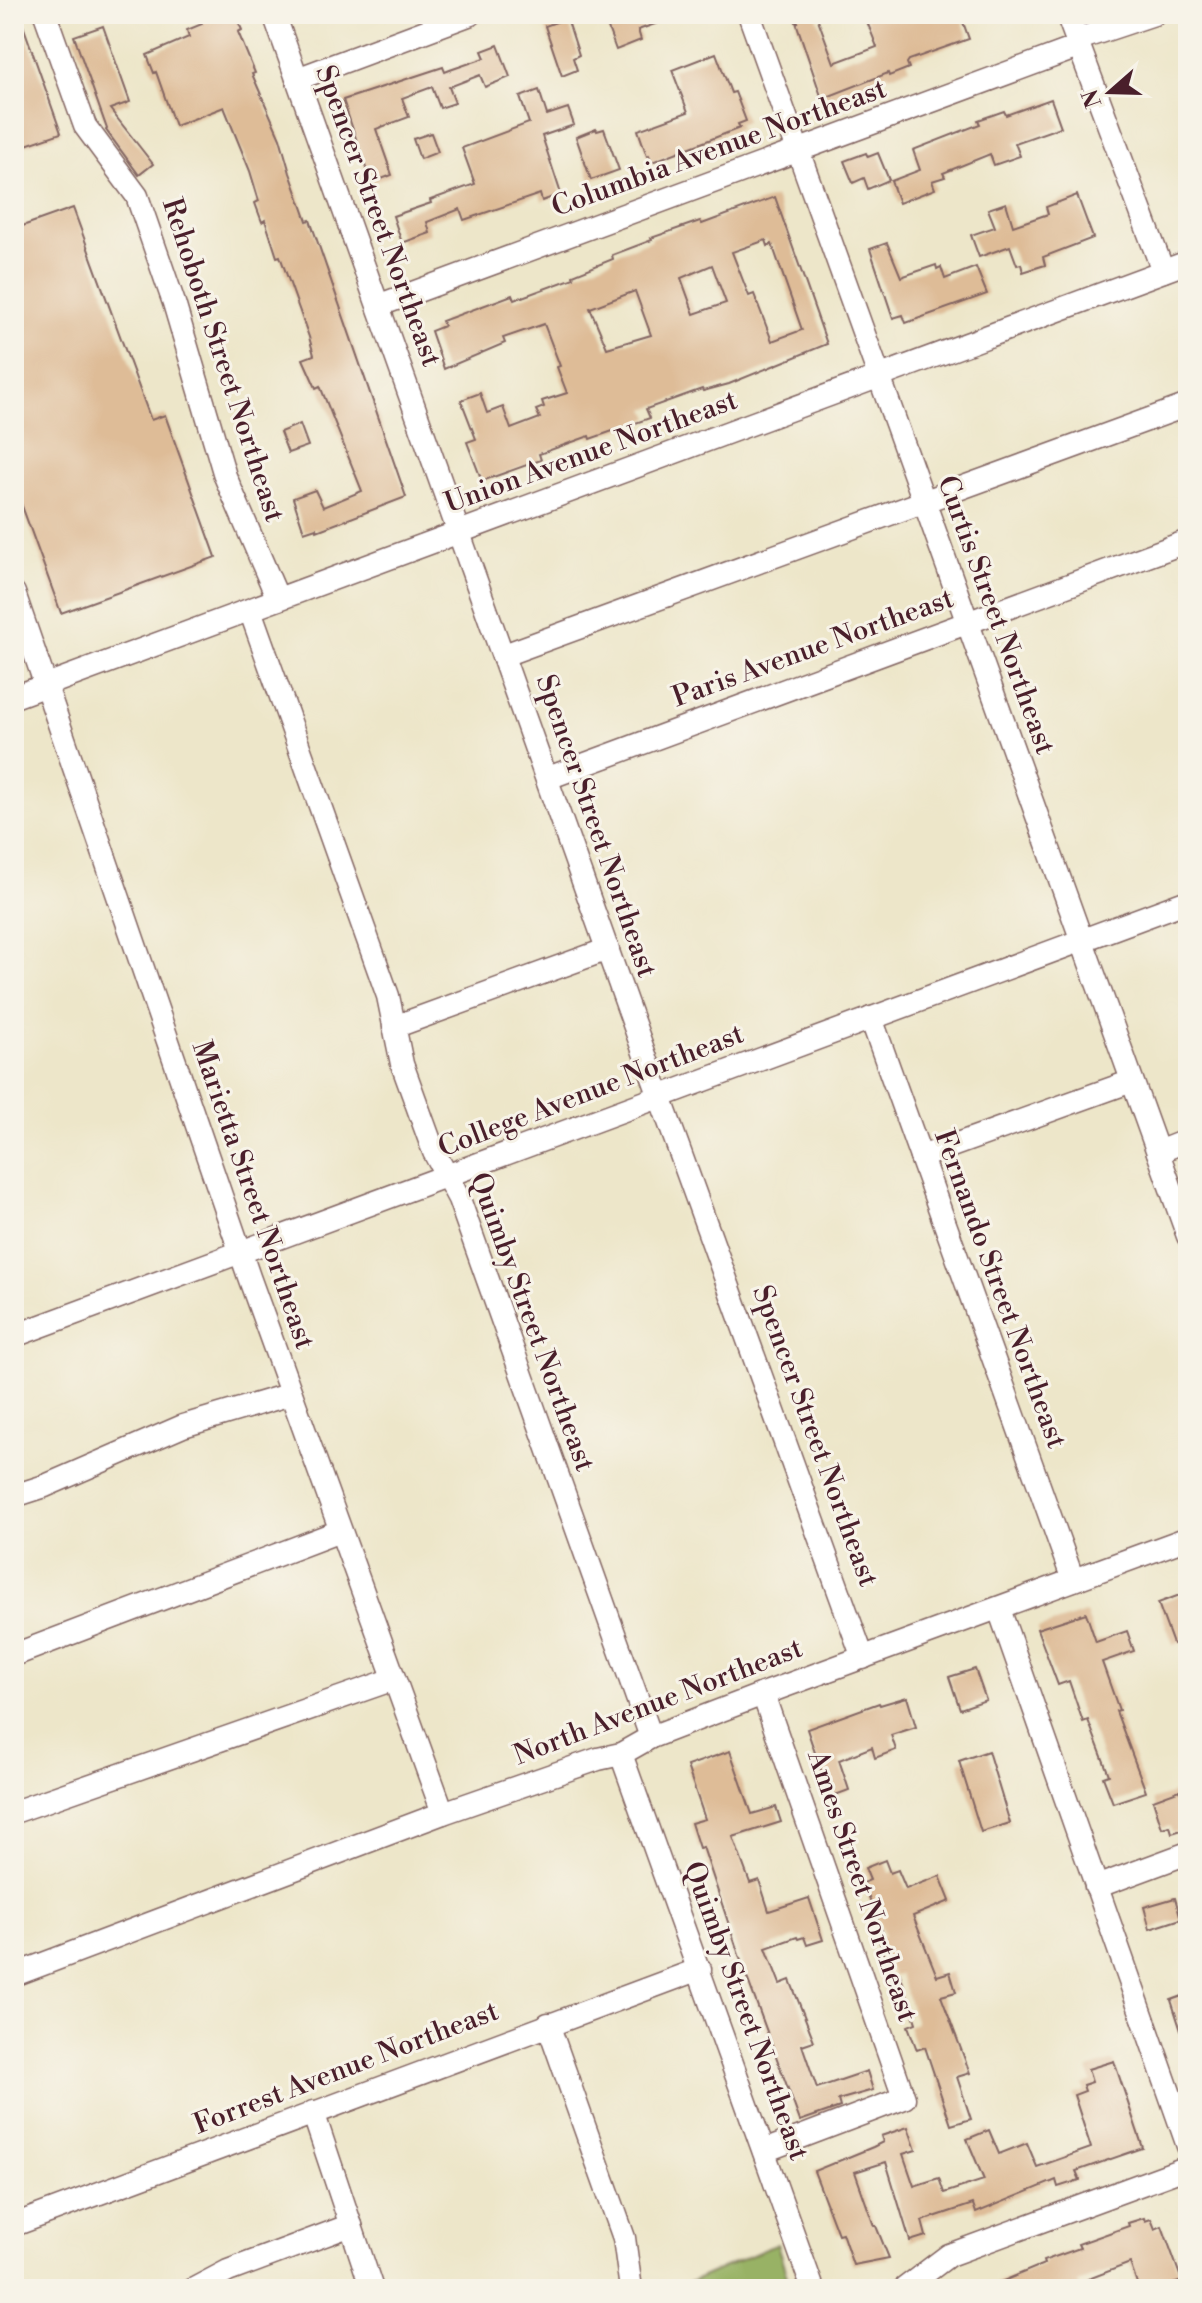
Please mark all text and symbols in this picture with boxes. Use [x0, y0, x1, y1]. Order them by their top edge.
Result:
north arrow [1070, 52, 1150, 132]
street label: Spencer Street Northeast [307, 61, 449, 371]
street label: Columbia Avenue Northeast [547, 71, 891, 225]
text: N [1077, 85, 1108, 111]
street label: Rehoboth Street Northeast [154, 194, 292, 526]
street label: Union Avenue Northeast [440, 383, 742, 521]
street label: Curtis Street Northeast [929, 471, 1063, 759]
street label: Paris Avenue Northeast [668, 581, 958, 715]
street label: Spencer Street Northeast [528, 670, 664, 982]
street label: College Avenue Northeast [433, 1016, 749, 1165]
street label: Marietta Street Northeast [184, 1036, 322, 1354]
street label: Fernando Street Northeast [926, 1125, 1074, 1453]
street label: Quimby Street Northeast [462, 1168, 602, 1476]
street label: Spencer Street Northeast [744, 1281, 886, 1591]
street label: North Avenue Northeast [509, 1631, 807, 1773]
street label: Ames Street Northeast [799, 1745, 925, 2026]
street label: Quimby Street Northeast [676, 1857, 816, 2165]
street label: Forrest Avenue Northeast [189, 1994, 503, 2142]

